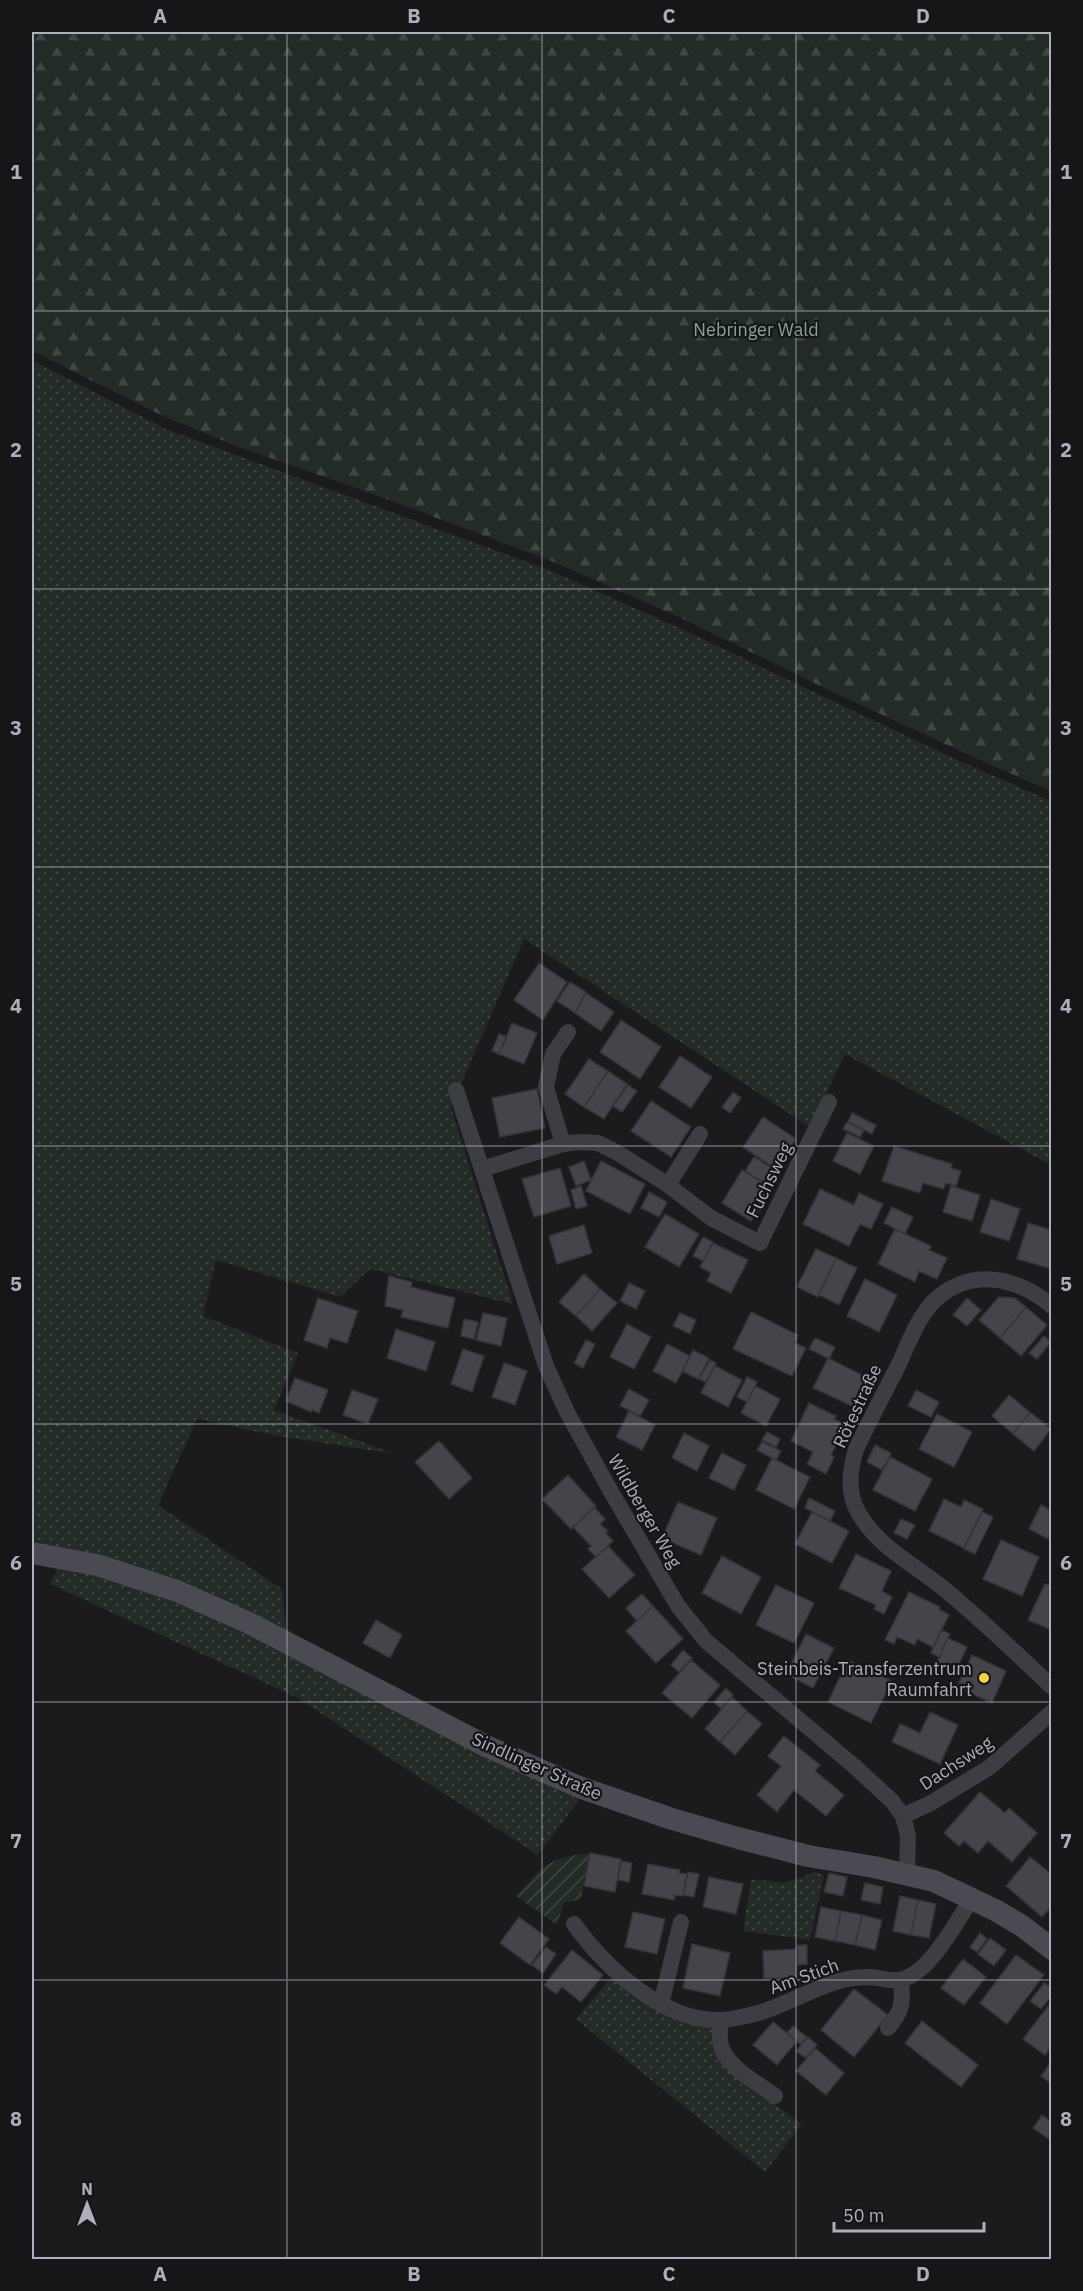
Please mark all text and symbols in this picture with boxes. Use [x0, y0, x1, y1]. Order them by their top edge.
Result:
text: A [153, 2, 167, 29]
text: B [407, 2, 421, 29]
text: C [662, 2, 676, 29]
text: D [916, 2, 930, 29]
text: 1 [10, 158, 22, 185]
text: 1 [1060, 158, 1072, 185]
park label: Nebringer Wald [693, 318, 819, 341]
text: 2 [10, 436, 22, 463]
text: 2 [1060, 436, 1072, 463]
text: 3 [10, 714, 22, 741]
text: 3 [1060, 714, 1072, 741]
text: 4 [10, 992, 22, 1019]
text: 4 [1060, 992, 1072, 1019]
street label: Fuchsweg [741, 1138, 797, 1221]
text: 5 [10, 1270, 22, 1297]
text: 5 [1060, 1270, 1072, 1297]
street label: Rötestraße [828, 1360, 886, 1452]
street label: Wildberger Weg [603, 1450, 687, 1572]
text: 6 [10, 1549, 22, 1576]
text: 6 [1060, 1549, 1072, 1576]
place label: Steinbeis-Transferzentrum Raumfahrt [757, 1657, 972, 1701]
marker: Steinbeis-Transferzentrum Raumfahrt [977, 1671, 991, 1685]
street label: Sindlinger Straße [469, 1727, 606, 1805]
street label: Dachsweg [915, 1731, 997, 1795]
text: 7 [10, 1827, 22, 1854]
text: 7 [1060, 1827, 1072, 1854]
street label: Am Stich [766, 1953, 842, 1999]
text: 8 [10, 2105, 22, 2132]
text: 8 [1060, 2105, 1072, 2132]
north arrow [57, 2174, 117, 2234]
text: N [81, 2179, 93, 2199]
scale bar [834, 2195, 984, 2233]
text: 50 m [843, 2204, 885, 2227]
text: A [153, 2260, 167, 2287]
text: B [407, 2260, 421, 2287]
text: C [662, 2260, 676, 2287]
text: D [916, 2260, 930, 2287]

